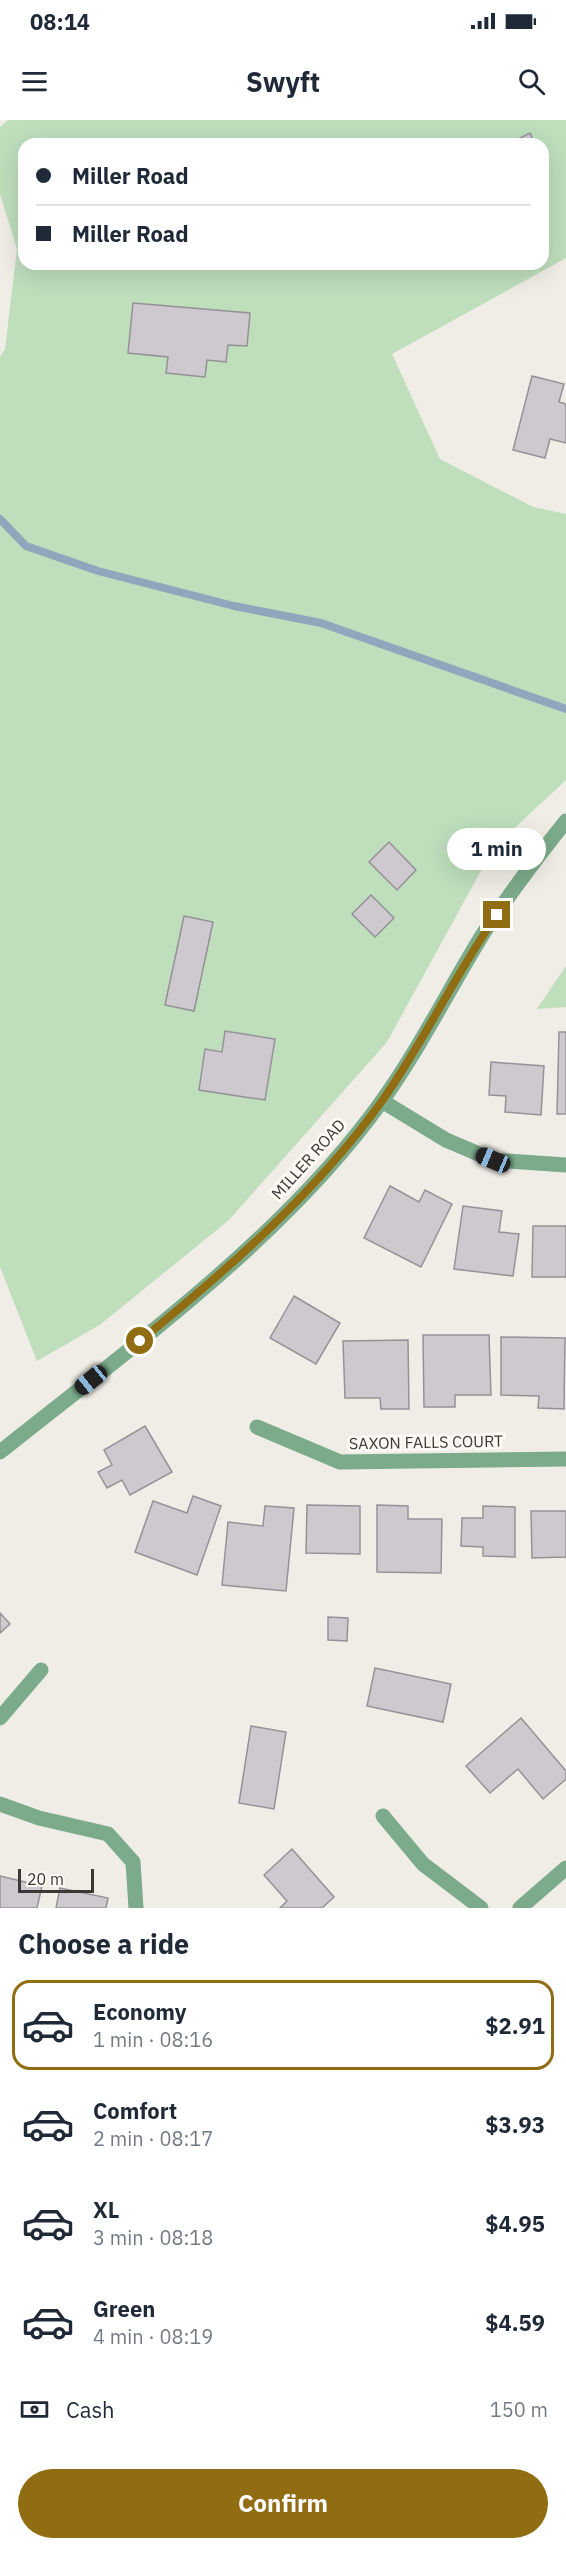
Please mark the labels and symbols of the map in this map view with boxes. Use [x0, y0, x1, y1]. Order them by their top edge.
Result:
callout: 1 min [448, 828, 546, 870]
route end [483, 901, 510, 928]
street label: MILLER ROAD [267, 1115, 349, 1203]
car [473, 1145, 513, 1175]
route start [126, 1327, 153, 1354]
car [71, 1362, 111, 1398]
street label: SAXON FALLS COURT [349, 1431, 503, 1453]
scale bar [18, 1866, 94, 1894]

